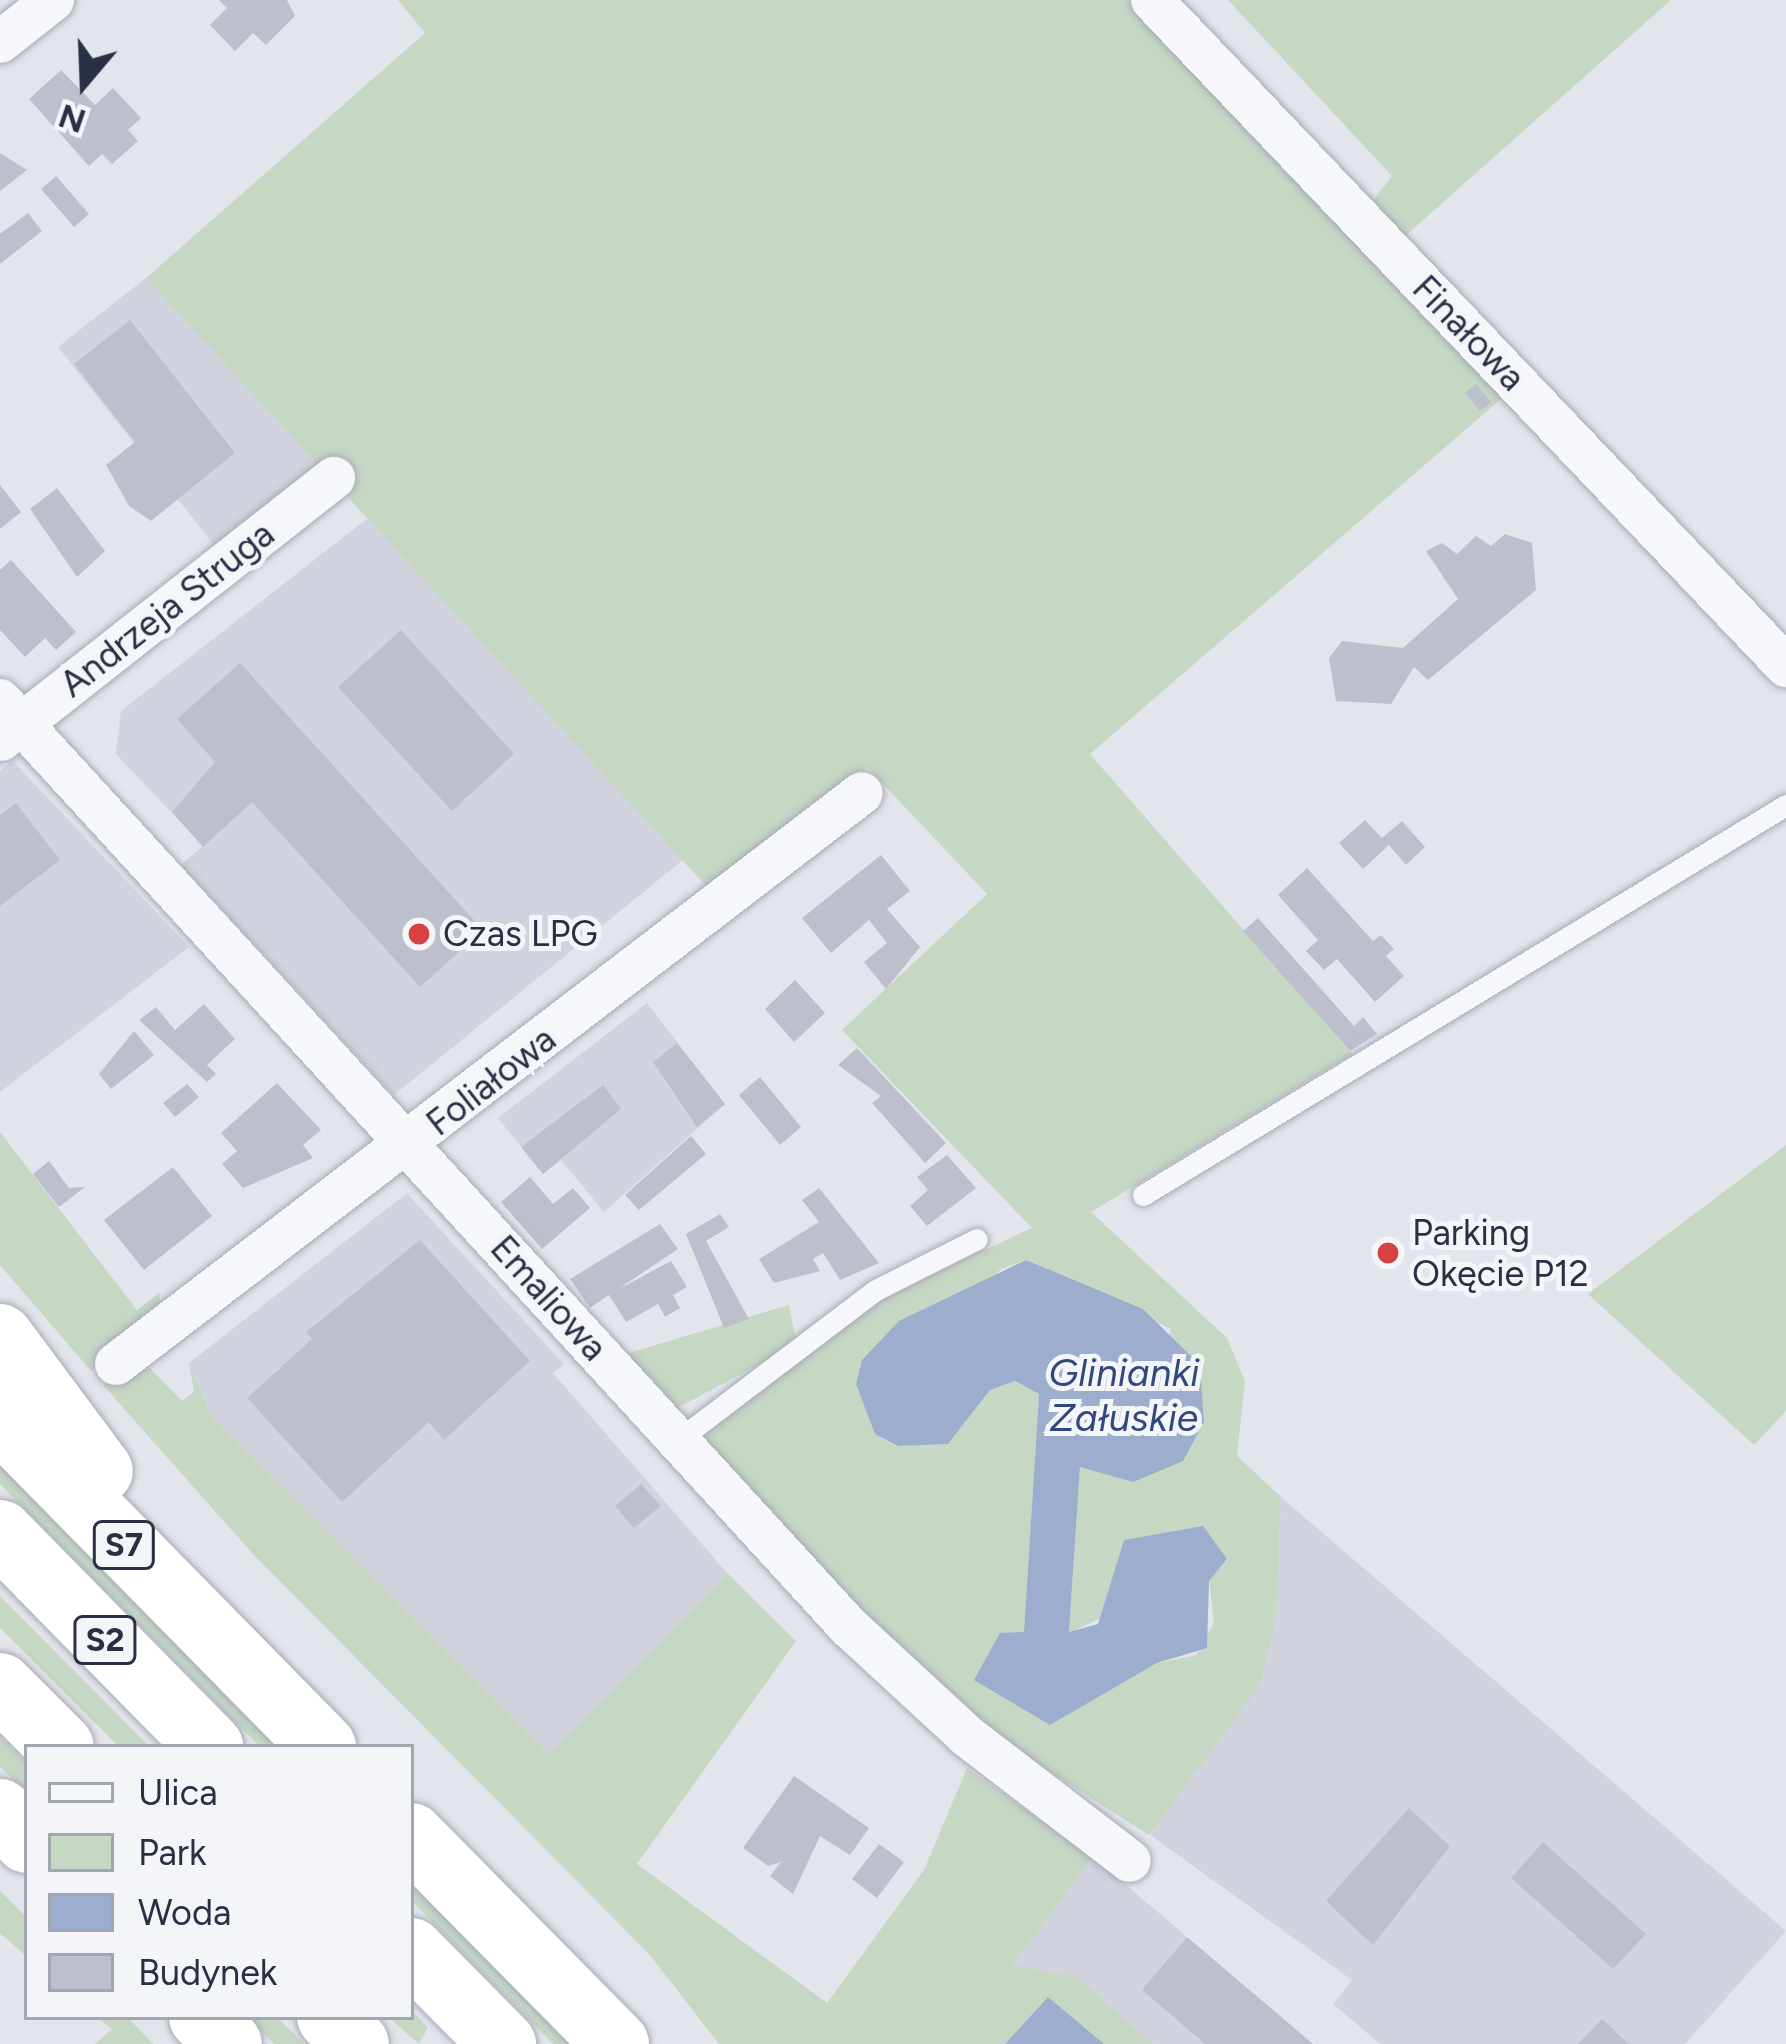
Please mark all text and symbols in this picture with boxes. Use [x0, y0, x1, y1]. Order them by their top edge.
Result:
north arrow [24, 24, 144, 144]
text: N [54, 96, 91, 141]
street label: Finałowa [1404, 267, 1534, 399]
street label: Andrzeja Struga [51, 512, 283, 706]
place label: Czas LPG [443, 912, 598, 956]
marker: Czas LPG [406, 921, 432, 947]
street label: Foliałowa [418, 1017, 564, 1145]
place label: Parking Okęcie P12 [1412, 1210, 1589, 1295]
street label: Emaliowa [482, 1227, 616, 1369]
marker: Parking Okęcie P12 [1375, 1240, 1401, 1266]
water label: Glinianki Załuskie [1049, 1351, 1199, 1442]
road number: S7 [91, 1518, 157, 1572]
road number: S2 [72, 1613, 138, 1667]
legend [24, 1744, 414, 2020]
text: Ulica [138, 1771, 218, 1814]
text: Park [138, 1831, 206, 1874]
text: Woda [138, 1891, 231, 1934]
text: Budynek [138, 1951, 277, 1994]

